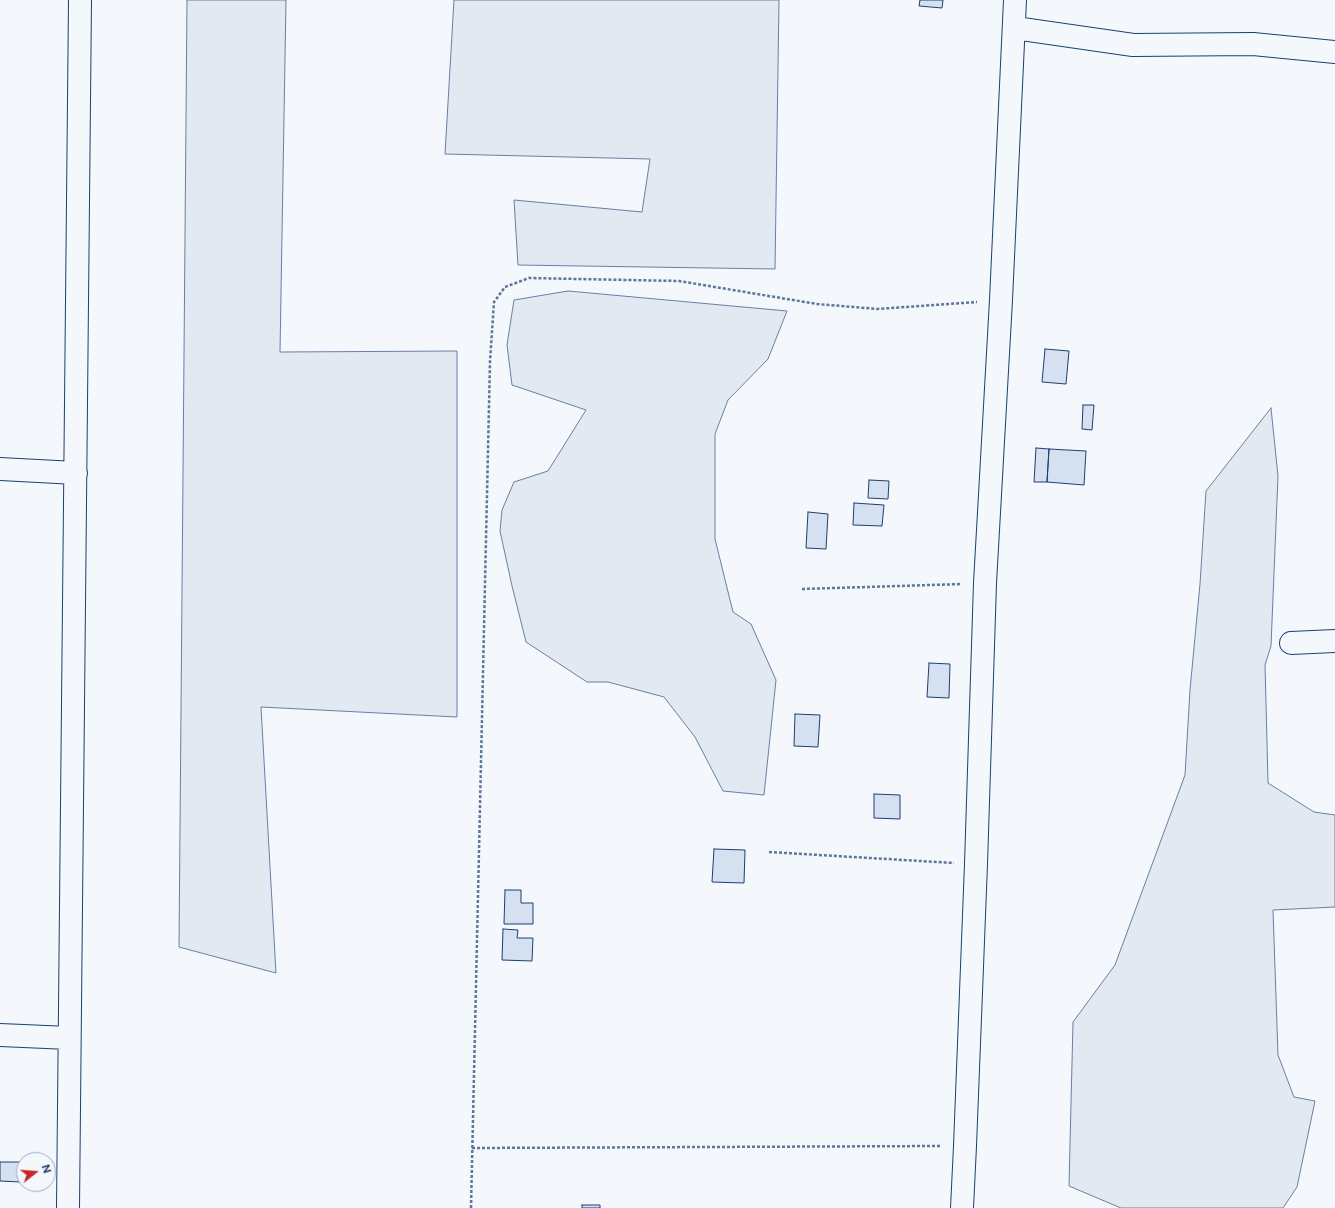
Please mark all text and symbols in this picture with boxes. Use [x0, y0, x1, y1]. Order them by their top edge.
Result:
north arrow [16, 1152, 56, 1192]
text: N [40, 1163, 54, 1175]

